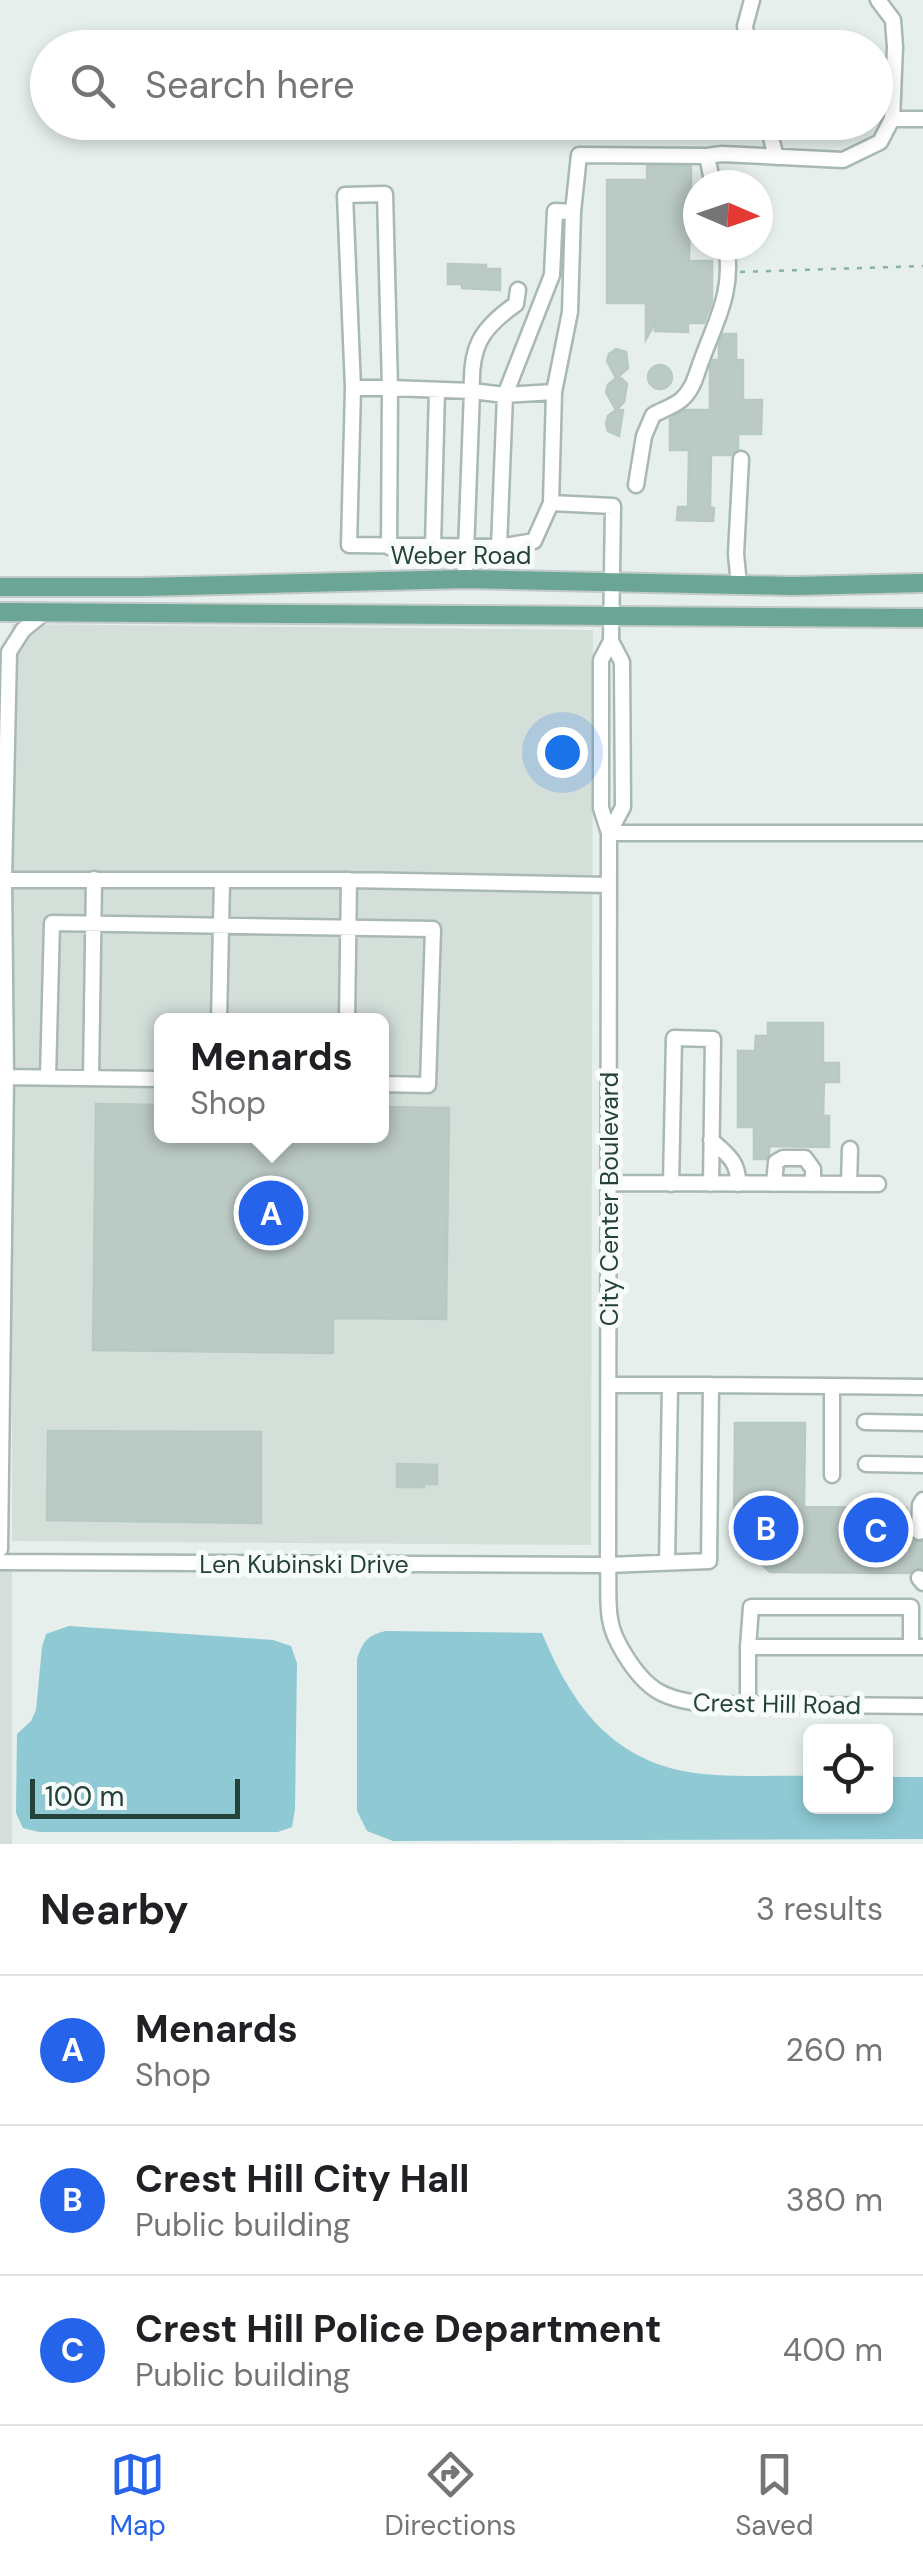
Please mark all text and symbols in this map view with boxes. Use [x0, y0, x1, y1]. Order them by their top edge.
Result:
search box [30, 30, 893, 140]
icon: search [65, 58, 120, 113]
text: Search here [145, 60, 355, 110]
north arrow [683, 170, 773, 260]
street label: Weber Road [390, 539, 532, 572]
your location [537, 727, 588, 778]
popup [154, 1013, 389, 1143]
text: Menards [190, 1032, 353, 1082]
street label: City Center Boulevard [593, 1072, 626, 1326]
text: Shop [190, 1082, 266, 1124]
pin: A [238, 1176, 304, 1250]
pin: B [734, 1490, 798, 1566]
pin: C [844, 1492, 908, 1568]
street label: Len Kubinski Drive [199, 1548, 409, 1581]
street label: Crest Hill Road [693, 1686, 861, 1722]
map controls [803, 1724, 893, 1814]
button: locate [803, 1724, 893, 1814]
scale bar [30, 1774, 240, 1818]
text: 100 m [45, 1778, 124, 1815]
text: Nearby [40, 1882, 189, 1937]
text: 3 results [756, 1888, 883, 1930]
text: Menards [135, 2004, 298, 2054]
text: A [61, 2029, 84, 2071]
text: 260 m [786, 2029, 883, 2071]
text: Shop [135, 2054, 211, 2096]
text: Crest Hill City Hall [135, 2154, 469, 2204]
text: B [62, 2179, 83, 2221]
text: 380 m [786, 2179, 883, 2221]
text: Public building [135, 2204, 351, 2246]
text: Crest Hill Police Department [135, 2304, 661, 2354]
text: C [61, 2329, 84, 2371]
text: 400 m [783, 2329, 883, 2371]
text: Public building [135, 2354, 351, 2396]
tab: Map [109, 2447, 166, 2544]
tab: Directions [385, 2447, 516, 2544]
tab: Saved [735, 2447, 814, 2544]

